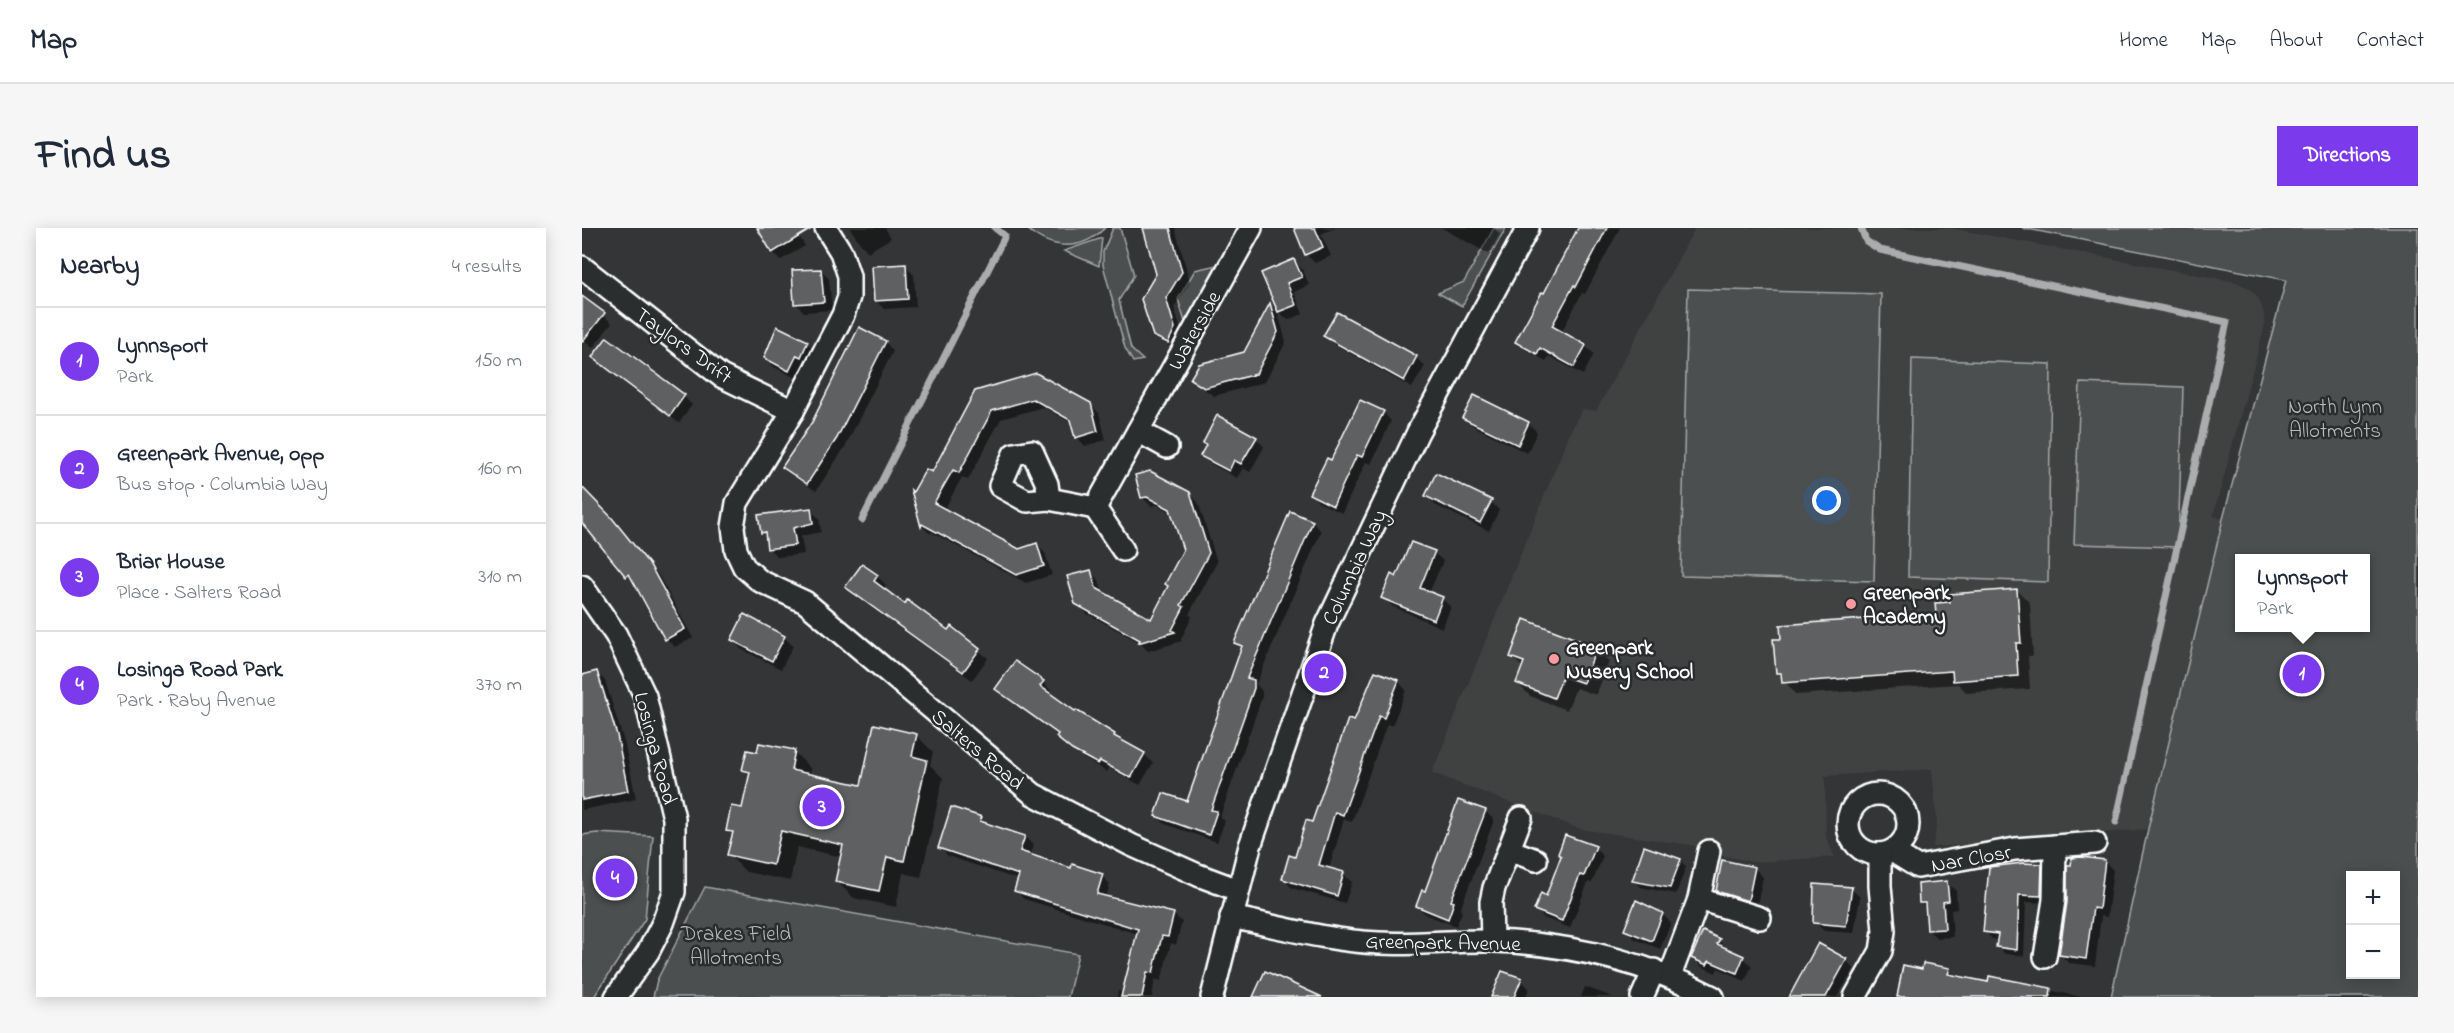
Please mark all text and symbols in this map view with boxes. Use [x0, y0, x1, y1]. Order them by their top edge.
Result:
text: Map [30, 21, 77, 62]
text: Home [2119, 26, 2168, 56]
text: Map [2201, 26, 2236, 56]
text: About [2269, 26, 2323, 56]
text: Contact [2356, 26, 2424, 56]
text: Find us [36, 126, 171, 187]
button: Directions [2277, 126, 2418, 186]
text: Nearby [60, 248, 139, 286]
text: 4 results [452, 253, 522, 282]
street label: Waterside [1162, 285, 1230, 376]
street label: Taylors Drift [627, 301, 738, 394]
text: Lynnsport [117, 331, 208, 363]
text: 1 [76, 347, 83, 376]
text: 150 m [475, 347, 522, 376]
text: Park [117, 363, 153, 392]
park label: North Lynn Allotments [2288, 393, 2382, 447]
text: Greenpark Avenue, opp [117, 439, 324, 471]
text: 2 [75, 455, 84, 484]
text: 160 m [478, 455, 522, 484]
text: Bus stop · Columbia Way [117, 471, 328, 500]
your location [1812, 486, 1841, 515]
street label: Columbia Way [1316, 505, 1397, 631]
text: Briar House [117, 547, 225, 579]
popup [2235, 554, 2370, 632]
text: 3 [75, 563, 84, 592]
text: 310 m [478, 563, 522, 592]
text: Lynnsport [2257, 563, 2348, 595]
text: Place · Salters Road [117, 579, 281, 608]
place label: Greenpark Academy [1863, 579, 1951, 635]
text: Park [2257, 595, 2293, 624]
marker: Greenpark Academy [1844, 597, 1858, 611]
place label: Greenpark Nusery School [1566, 634, 1694, 690]
pin: 2 [1304, 650, 1344, 696]
marker: Greenpark Nusery School [1547, 652, 1561, 666]
pin: 1 [2282, 652, 2322, 696]
text: Losinga Road Park [117, 655, 283, 687]
text: 4 [75, 671, 84, 700]
text: 370 m [476, 671, 522, 700]
text: Park · Raby Avenue [117, 687, 276, 716]
street label: Losinga Road [623, 689, 684, 809]
street label: Salters Road [924, 703, 1030, 798]
pin: 3 [802, 784, 842, 830]
street label: Nar Closr [1929, 838, 2014, 882]
pin: 4 [596, 856, 634, 900]
map controls [2346, 871, 2400, 979]
button: + [2346, 871, 2400, 925]
park label: Drakes Field Allotments [680, 920, 791, 974]
button: − [2346, 925, 2400, 979]
street label: Greenpark Avenue [1365, 928, 1521, 960]

